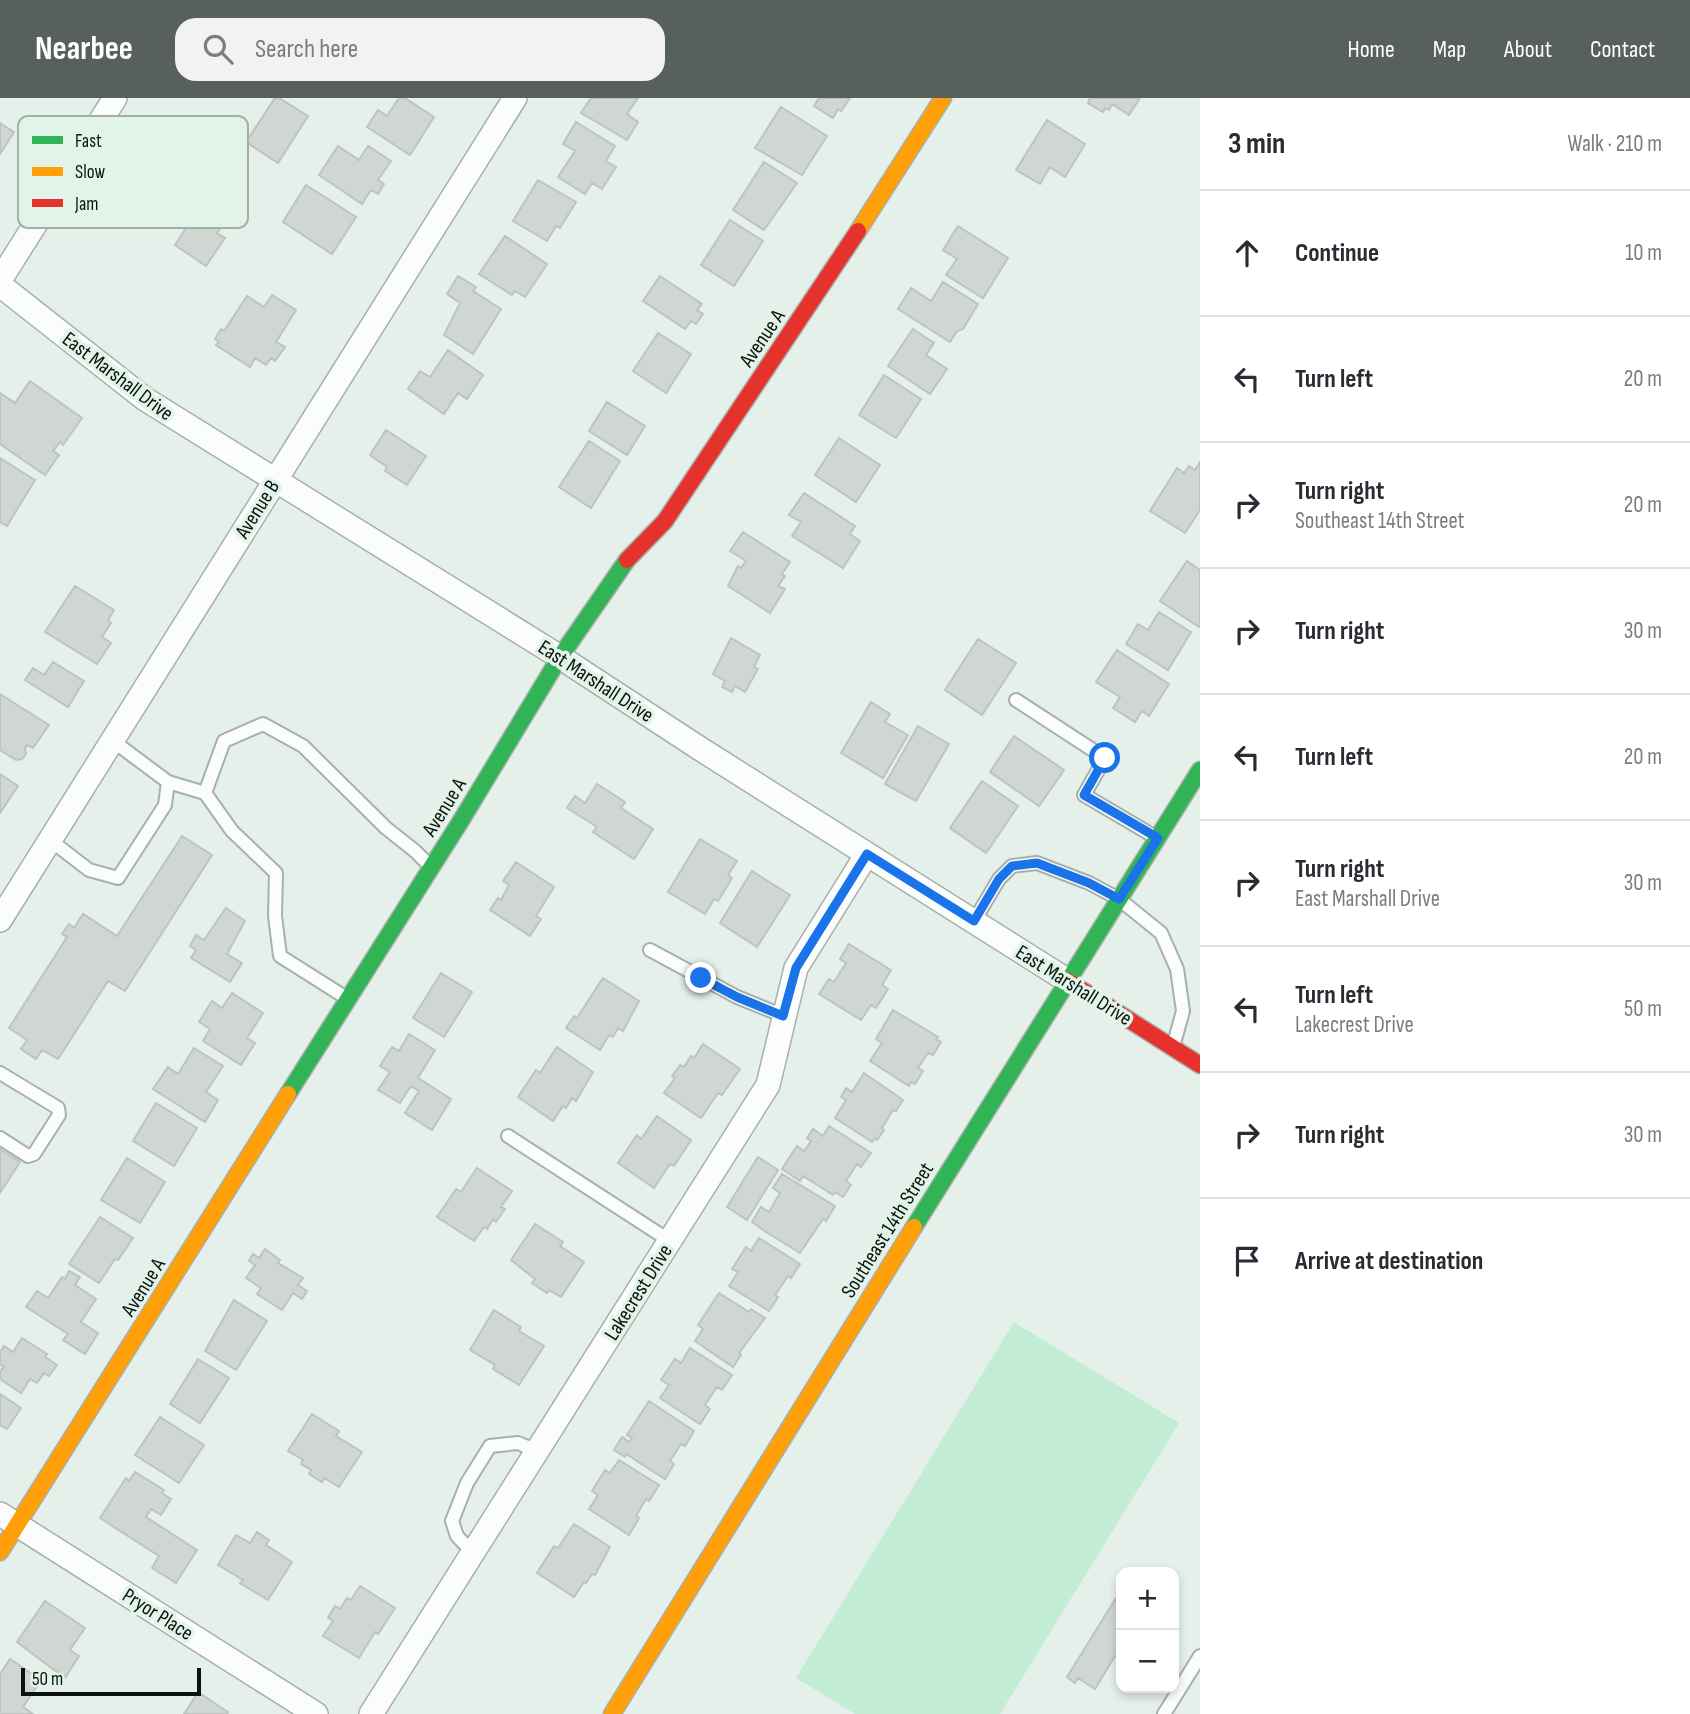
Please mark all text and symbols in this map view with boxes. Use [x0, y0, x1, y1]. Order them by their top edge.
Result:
search box [175, 18, 665, 81]
text: Nearbee [35, 29, 133, 69]
icon: search [199, 30, 237, 68]
text: Search here [255, 34, 358, 65]
text: Home [1347, 35, 1395, 64]
text: Map [1433, 35, 1466, 64]
text: About [1504, 35, 1552, 64]
text: Contact [1590, 35, 1655, 64]
legend [18, 116, 248, 228]
text: 3 min [1228, 126, 1285, 162]
text: Fast [75, 130, 102, 153]
text: Walk · 210 m [1568, 130, 1662, 158]
text: Slow [75, 161, 105, 184]
text: Jam [74, 193, 98, 216]
icon: ahead [1228, 234, 1266, 272]
text: Continue [1295, 238, 1379, 269]
text: 10 m [1625, 239, 1662, 267]
street label: Avenue A [734, 304, 791, 372]
street label: East Marshall Drive [57, 327, 178, 426]
icon: left [1228, 360, 1266, 398]
text: Turn left [1295, 364, 1373, 395]
text: 20 m [1624, 365, 1662, 393]
street label: Avenue B [229, 475, 285, 544]
text: Turn right [1295, 476, 1384, 507]
icon: right [1228, 486, 1266, 524]
text: 20 m [1624, 491, 1662, 519]
text: Southeast 14th Street [1295, 507, 1465, 535]
icon: right [1228, 612, 1266, 650]
text: Turn right [1295, 616, 1384, 647]
text: 30 m [1624, 617, 1662, 645]
street label: East Marshall Drive [533, 635, 658, 728]
icon: left [1228, 738, 1266, 776]
route start [1089, 742, 1120, 773]
text: Turn left [1295, 742, 1373, 773]
text: 20 m [1624, 743, 1662, 771]
street label: Avenue A [416, 773, 472, 842]
text: Turn right [1295, 854, 1384, 885]
icon: right [1228, 864, 1266, 902]
text: 30 m [1624, 869, 1662, 897]
text: East Marshall Drive [1295, 885, 1440, 913]
street label: East Marshall Drive [1011, 940, 1137, 1031]
route end [685, 962, 716, 993]
text: Turn left [1295, 980, 1373, 1011]
icon: left [1228, 990, 1266, 1028]
text: 50 m [1624, 995, 1662, 1023]
text: Lakecrest Drive [1295, 1011, 1414, 1039]
icon: right [1228, 1116, 1266, 1154]
text: Turn right [1295, 1120, 1384, 1151]
text: 30 m [1624, 1121, 1662, 1149]
street label: Southeast 14th Street [836, 1158, 939, 1303]
street label: Lakecrest Drive [599, 1240, 678, 1345]
icon: arrive [1228, 1242, 1266, 1280]
text: Arrive at destination [1295, 1246, 1483, 1277]
street label: Avenue A [115, 1253, 171, 1322]
map controls [1116, 1567, 1179, 1693]
button: + [1116, 1567, 1179, 1630]
street label: Pryor Place [118, 1583, 198, 1646]
button: − [1116, 1630, 1179, 1693]
scale bar [21, 1665, 201, 1697]
text: 50 m [32, 1668, 63, 1691]

